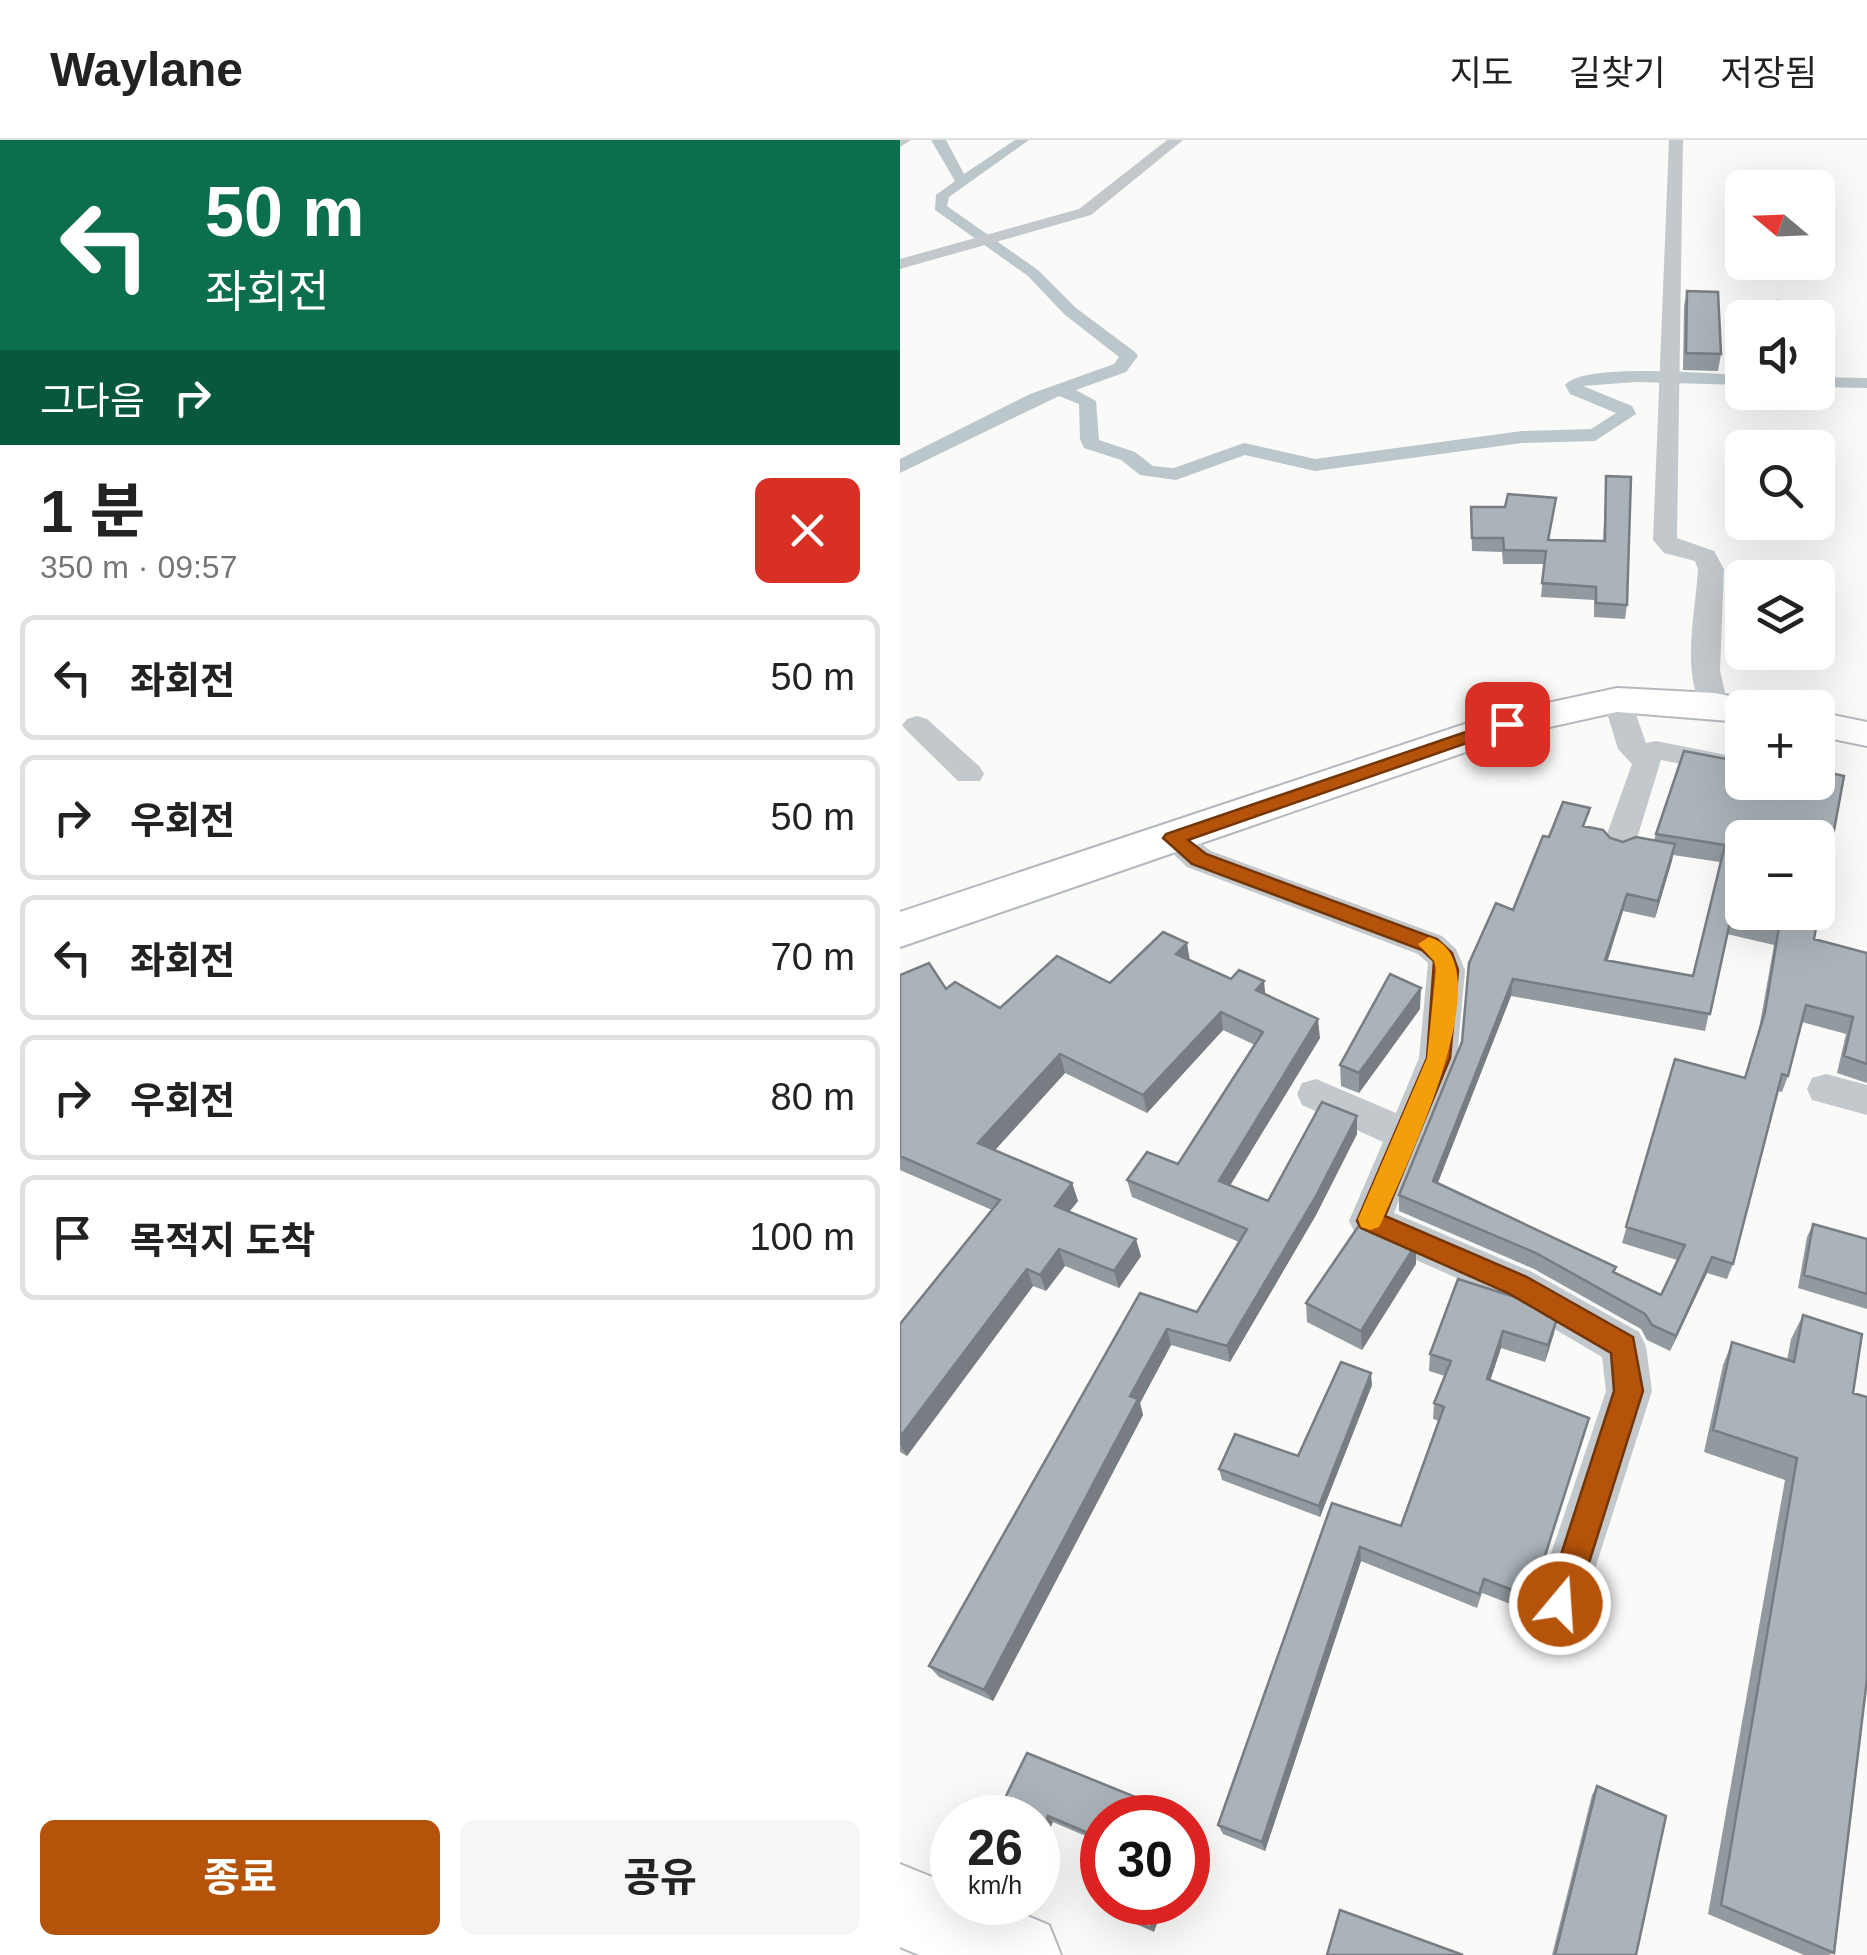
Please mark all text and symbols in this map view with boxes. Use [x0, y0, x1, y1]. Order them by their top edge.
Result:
text: Waylane [50, 43, 243, 96]
text: 지도 [1449, 53, 1514, 92]
text: 길찾기 [1569, 53, 1665, 92]
text: 저장됨 [1720, 53, 1817, 92]
north arrow [1725, 170, 1835, 280]
map controls [1725, 170, 1835, 930]
text: 50 m [205, 173, 365, 251]
icon: left [40, 180, 170, 310]
text: 좌회전 [205, 266, 329, 317]
button: sound [1725, 300, 1835, 410]
icon: right [165, 370, 220, 425]
text: 그다음 [40, 380, 145, 422]
button: search [1725, 430, 1835, 540]
text: 1 분 [40, 478, 145, 545]
button: close [755, 478, 860, 583]
text: 350 m · 09:57 [40, 549, 237, 585]
button: layers [1725, 560, 1835, 670]
icon: left [45, 650, 100, 705]
text: 50 m [771, 656, 855, 698]
text: 좌회전 [130, 660, 235, 702]
pin [1465, 682, 1550, 767]
button: + [1725, 690, 1835, 800]
icon: arrive [1480, 697, 1535, 752]
icon: right [45, 790, 100, 845]
text: 50 m [771, 796, 855, 838]
text: 우회전 [130, 800, 235, 842]
button: − [1725, 820, 1835, 930]
icon: left [45, 930, 100, 985]
text: 70 m [771, 936, 855, 978]
text: 좌회전 [130, 940, 235, 982]
icon: right [45, 1070, 100, 1125]
text: 80 m [771, 1076, 855, 1118]
text: 우회전 [130, 1080, 235, 1122]
icon: arrive [45, 1210, 100, 1265]
text: 100 m [749, 1216, 855, 1258]
text: 목적지 도착 [130, 1220, 315, 1262]
position arrow [1508, 1552, 1612, 1656]
speed limit sign: 30 [1080, 1795, 1210, 1925]
button: 종료 [40, 1820, 440, 1935]
button: 공유 [460, 1820, 860, 1935]
text: 26 [967, 1820, 1023, 1876]
text: km/h [968, 1871, 1022, 1899]

